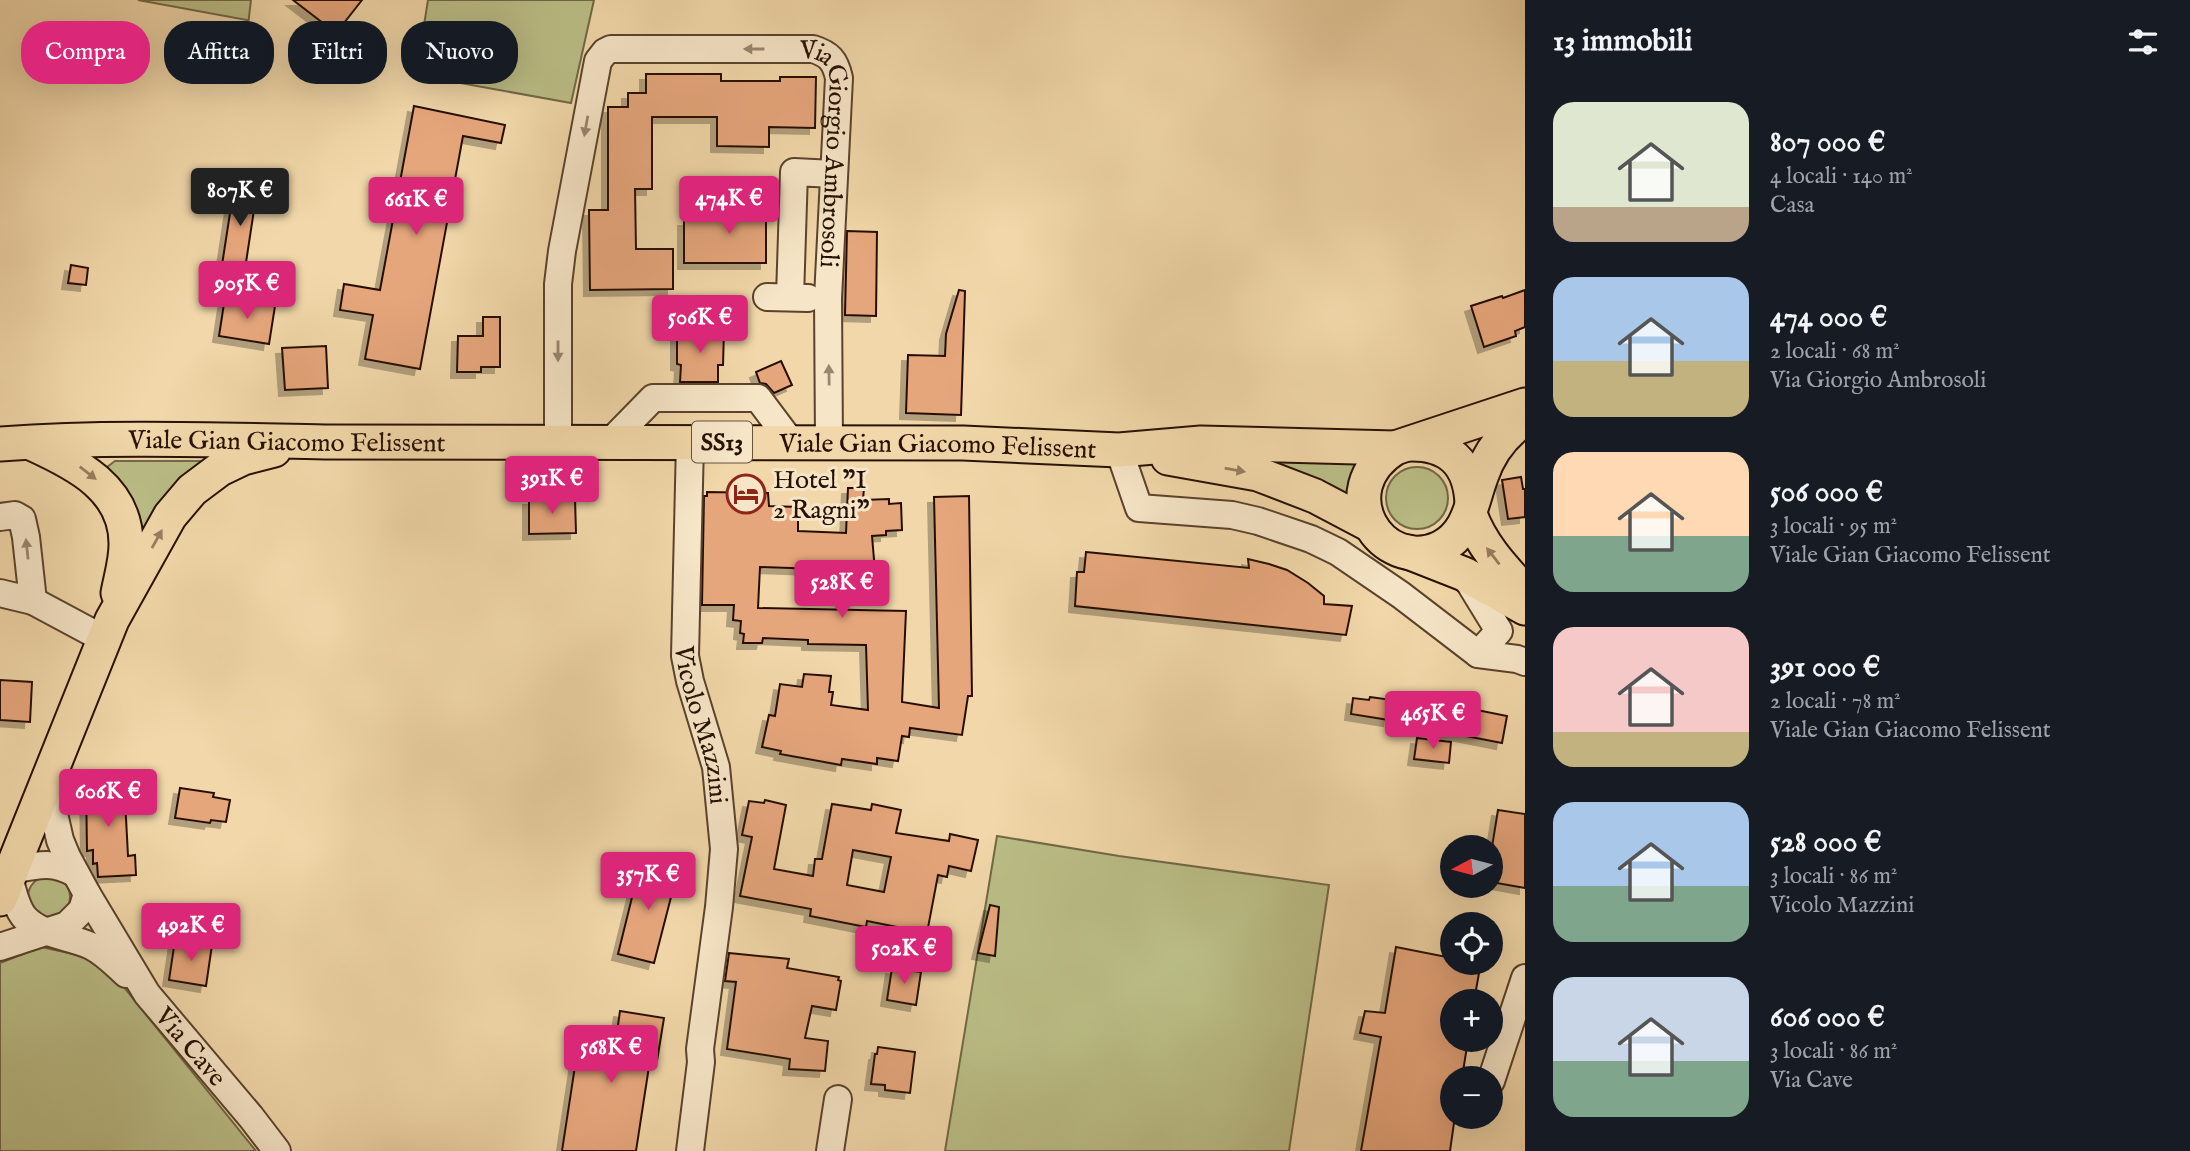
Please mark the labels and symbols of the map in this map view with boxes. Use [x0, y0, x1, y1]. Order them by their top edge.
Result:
street label: Via Giorgio Ambrosoli [799, 34, 855, 269]
one-way arrow [743, 43, 765, 55]
one-way arrow [580, 115, 591, 137]
pin: 807K € [183, 168, 297, 228]
pin: 474K € [672, 176, 786, 236]
pin: 661K € [359, 177, 473, 237]
pin: 905K € [190, 262, 304, 321]
pin: 506K € [643, 296, 757, 355]
one-way arrow [552, 340, 564, 362]
one-way arrow [823, 363, 834, 385]
road number: SS13 [692, 422, 752, 462]
street label: Viale Gian Giacomo Felissent [127, 424, 446, 460]
street label: Viale Gian Giacomo Felissent [778, 428, 1097, 467]
pin: 391K € [495, 456, 609, 516]
place label: Hotel "I 2 Ragni" [773, 464, 870, 527]
one-way arrow [1224, 465, 1246, 476]
one-way arrow [79, 466, 97, 481]
hotel icon: Hotel "I 2 Ragni" [725, 473, 767, 515]
one-way arrow [151, 529, 163, 548]
one-way arrow [22, 537, 33, 559]
one-way arrow [1486, 547, 1501, 565]
pin: 528K € [785, 560, 899, 620]
street label: Vicolo Mazzini [667, 644, 735, 806]
pin: 465K € [1376, 692, 1490, 751]
pin: 606K € [51, 770, 165, 829]
north arrow [1440, 835, 1503, 898]
pin: 357K € [591, 852, 705, 912]
pin: 492K € [134, 904, 248, 963]
pin: 502K € [847, 926, 961, 986]
street label: Via Cave [147, 1000, 233, 1094]
pin: 568K € [554, 1026, 668, 1085]

